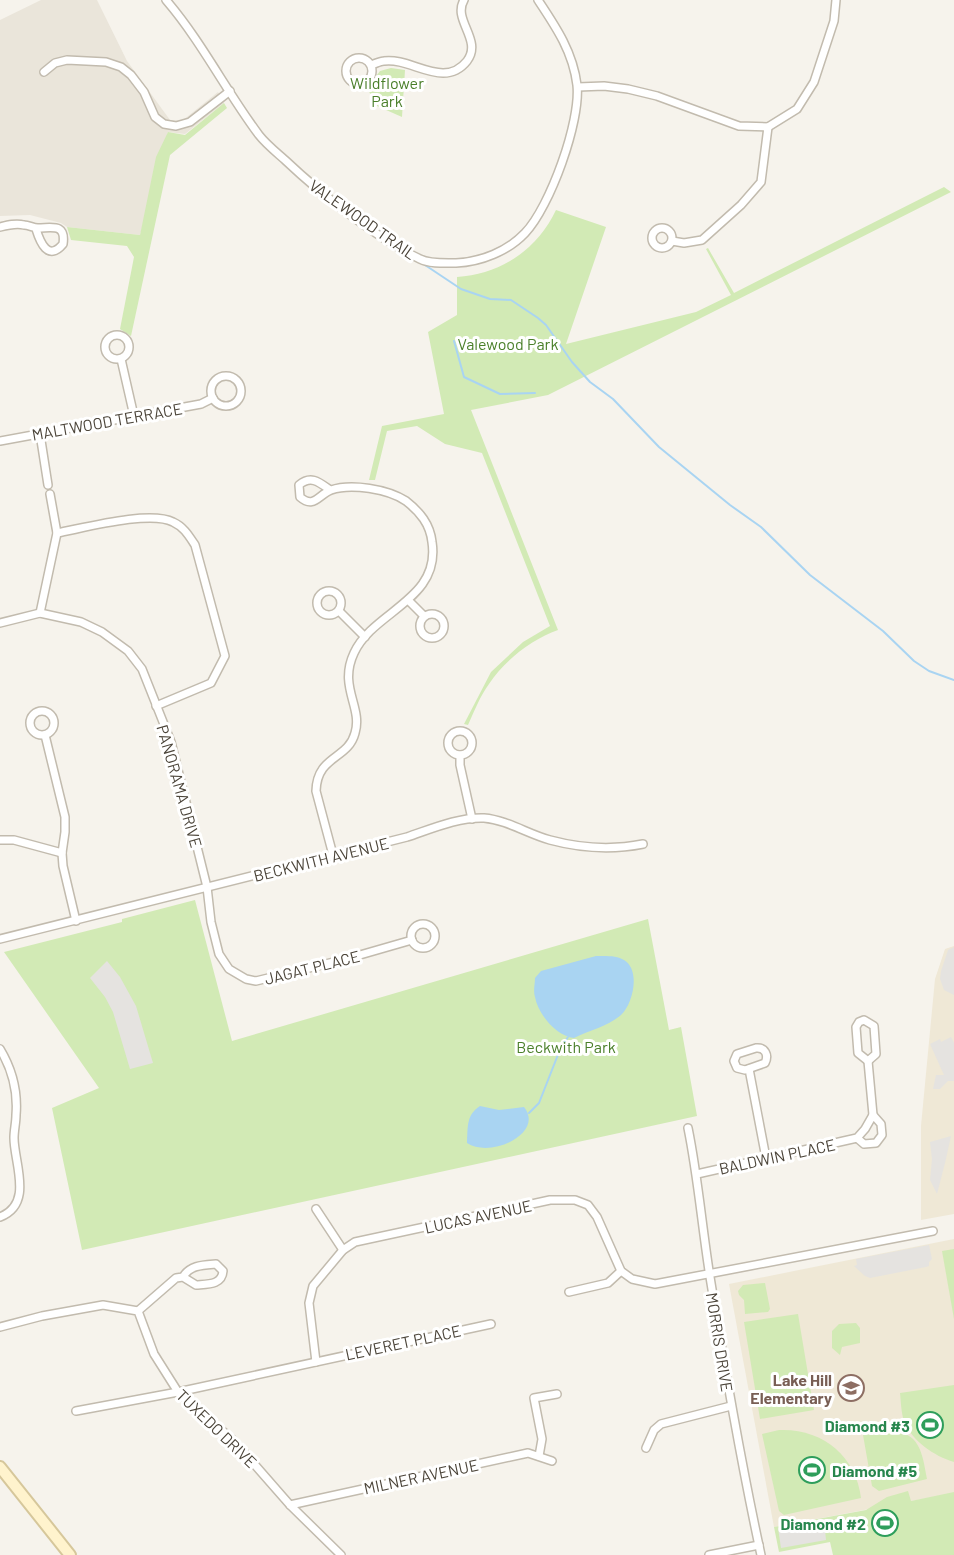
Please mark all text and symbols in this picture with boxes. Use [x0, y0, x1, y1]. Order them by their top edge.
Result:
park label: Wildflower Park [350, 73, 424, 110]
street label: VALEWOOD TRAIL [306, 175, 420, 263]
park label: Valewood Park [458, 334, 558, 353]
street label: MALTWOOD TERRACE [30, 398, 184, 444]
street label: PANORAMA DRIVE [153, 722, 207, 850]
street label: BECKWITH AVENUE [251, 833, 391, 885]
street label: JAGAT PLACE [262, 946, 362, 988]
park label: Beckwith Park [516, 1037, 616, 1056]
street label: BALDWIN PLACE [717, 1134, 837, 1178]
street label: LUCAS AVENUE [423, 1195, 533, 1237]
street label: MORRIS DRIVE [703, 1291, 737, 1393]
street label: LEVERET PLACE [343, 1320, 463, 1364]
place label: Lake Hill Elementary [750, 1370, 832, 1407]
school or university icon: Lake Hill Elementary [836, 1373, 866, 1403]
street label: TUXEDO DRIVE [173, 1385, 261, 1471]
sports icon: Diamond #3 [915, 1410, 945, 1440]
place label: Diamond #3 [825, 1416, 910, 1435]
street label: MILNER AVENUE [362, 1455, 480, 1497]
sports icon: Diamond #5 [797, 1455, 827, 1485]
place label: Diamond #5 [832, 1461, 918, 1480]
sports icon: Diamond #2 [870, 1508, 900, 1538]
place label: Diamond #2 [780, 1514, 866, 1533]

